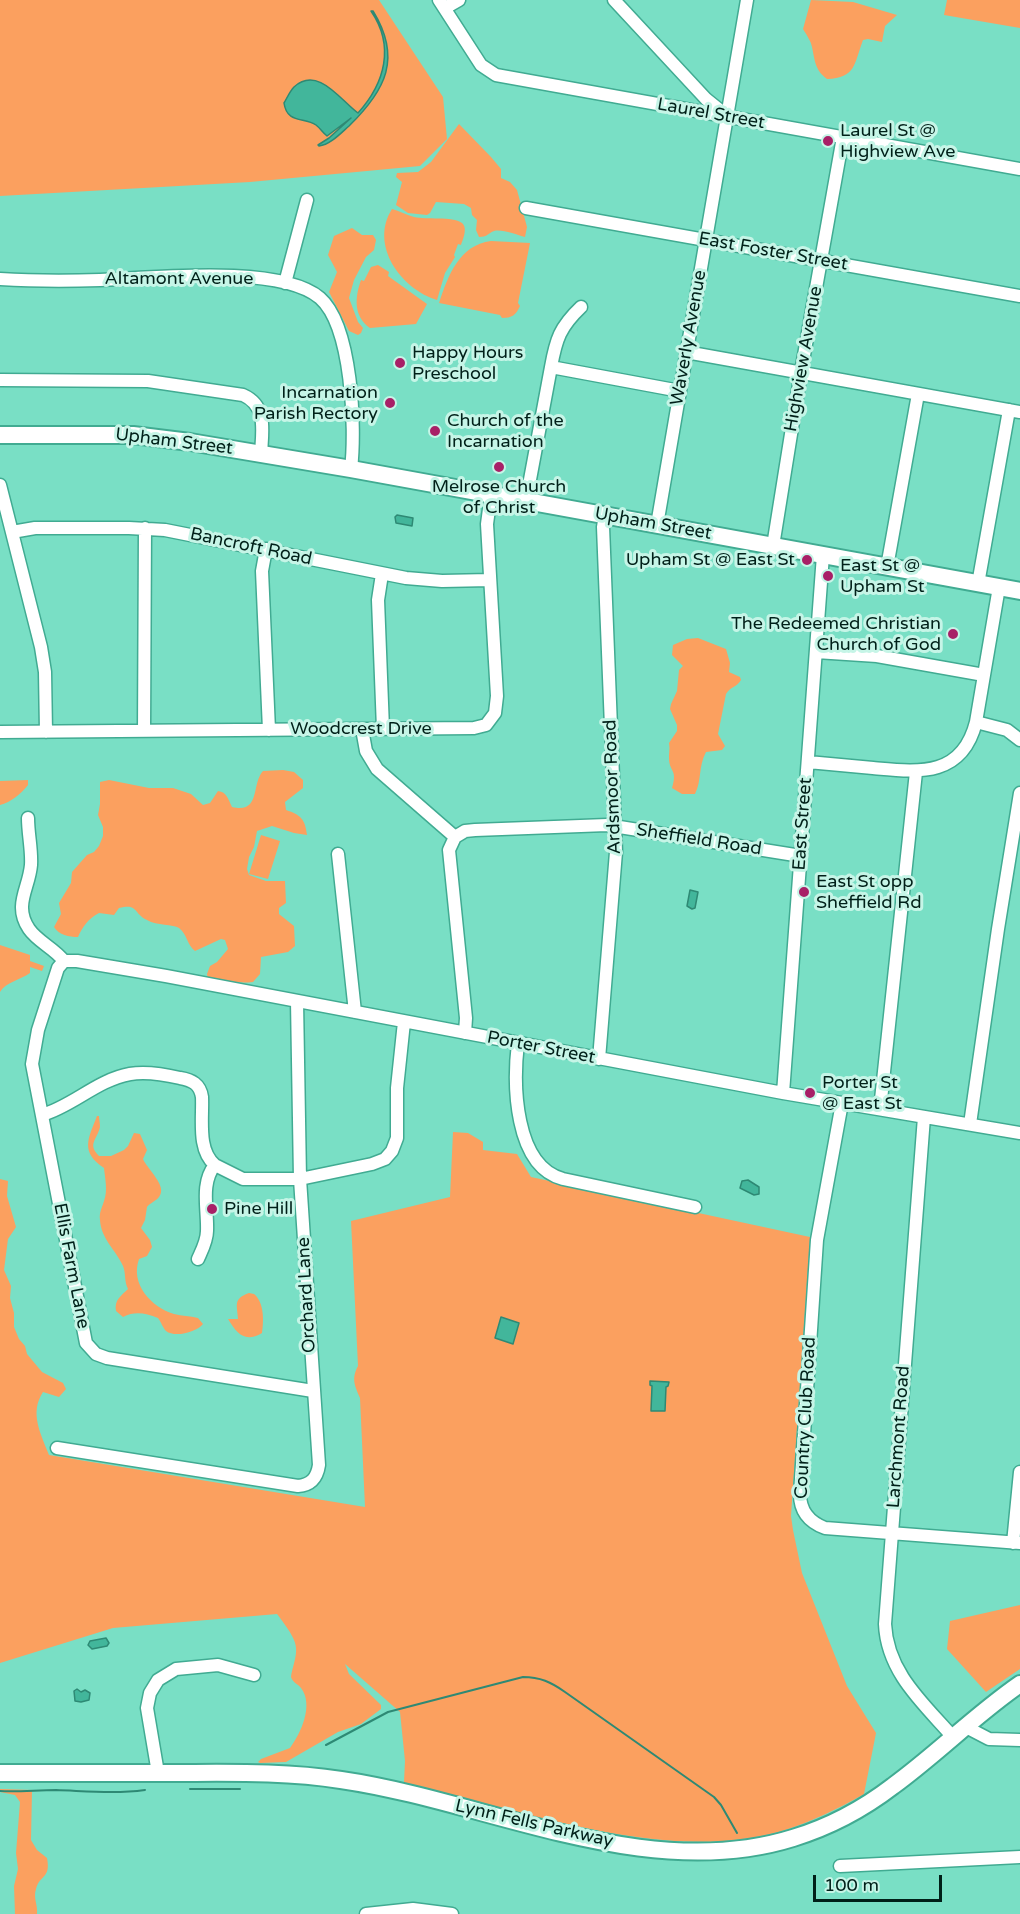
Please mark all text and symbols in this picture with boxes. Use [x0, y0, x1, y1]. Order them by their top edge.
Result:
street label: Laurel Street [656, 94, 766, 134]
place label: Laurel St @ Highview Ave [840, 120, 955, 162]
marker: Laurel St @ Highview Ave [821, 134, 835, 148]
street label: East Foster Street [697, 228, 849, 276]
street label: Altamont Avenue [105, 268, 253, 290]
street label: Waverly Avenue [666, 269, 712, 407]
street label: Highview Avenue [781, 284, 827, 434]
place label: Happy Hours Preschool [412, 342, 523, 385]
marker: Happy Hours Preschool [393, 356, 407, 370]
place label: Incarnation Parish Rectory [254, 382, 378, 424]
marker: Incarnation Parish Rectory [383, 396, 397, 410]
place label: Church of the Incarnation [447, 410, 564, 452]
street label: Upham Street [114, 424, 234, 460]
marker: Church of the Incarnation [428, 424, 442, 438]
marker: Melrose Church of Christ [492, 460, 506, 474]
place label: Melrose Church of Christ [432, 476, 566, 518]
street label: Upham Street [593, 503, 713, 545]
street label: Bancroft Road [188, 524, 314, 570]
place label: Upham St @ East St [626, 549, 795, 571]
marker: Upham St @ East St [800, 553, 814, 567]
place label: East St @ Upham St [840, 555, 925, 598]
marker: East St @ Upham St [821, 569, 835, 583]
place label: The Redeemed Christian Church of God [731, 613, 941, 656]
marker: The Redeemed Christian Church of God [946, 627, 960, 641]
street label: Woodcrest Drive [290, 718, 432, 740]
street label: Ardsmoor Road [600, 719, 626, 855]
street label: East Street [789, 777, 817, 871]
street label: Sheffield Road [635, 819, 763, 861]
place label: East St opp Sheffield Rd [816, 871, 922, 914]
marker: East St opp Sheffield Rd [797, 885, 811, 899]
street label: Porter Street [485, 1027, 597, 1069]
place label: Porter St @ East St [822, 1072, 902, 1114]
marker: Porter St @ East St [803, 1086, 817, 1100]
place label: Pine Hill [224, 1198, 293, 1220]
street label: Ellis Farm Lane [48, 1201, 94, 1331]
marker: Pine Hill [205, 1202, 219, 1216]
street label: Orchard Lane [293, 1236, 321, 1354]
street label: Country Club Road [791, 1336, 821, 1500]
street label: Larchmont Road [883, 1365, 915, 1509]
street label: Lynn Fells Parkway [453, 1795, 615, 1853]
scale bar [816, 1863, 945, 1901]
text: 100 m [824, 1874, 879, 1896]

